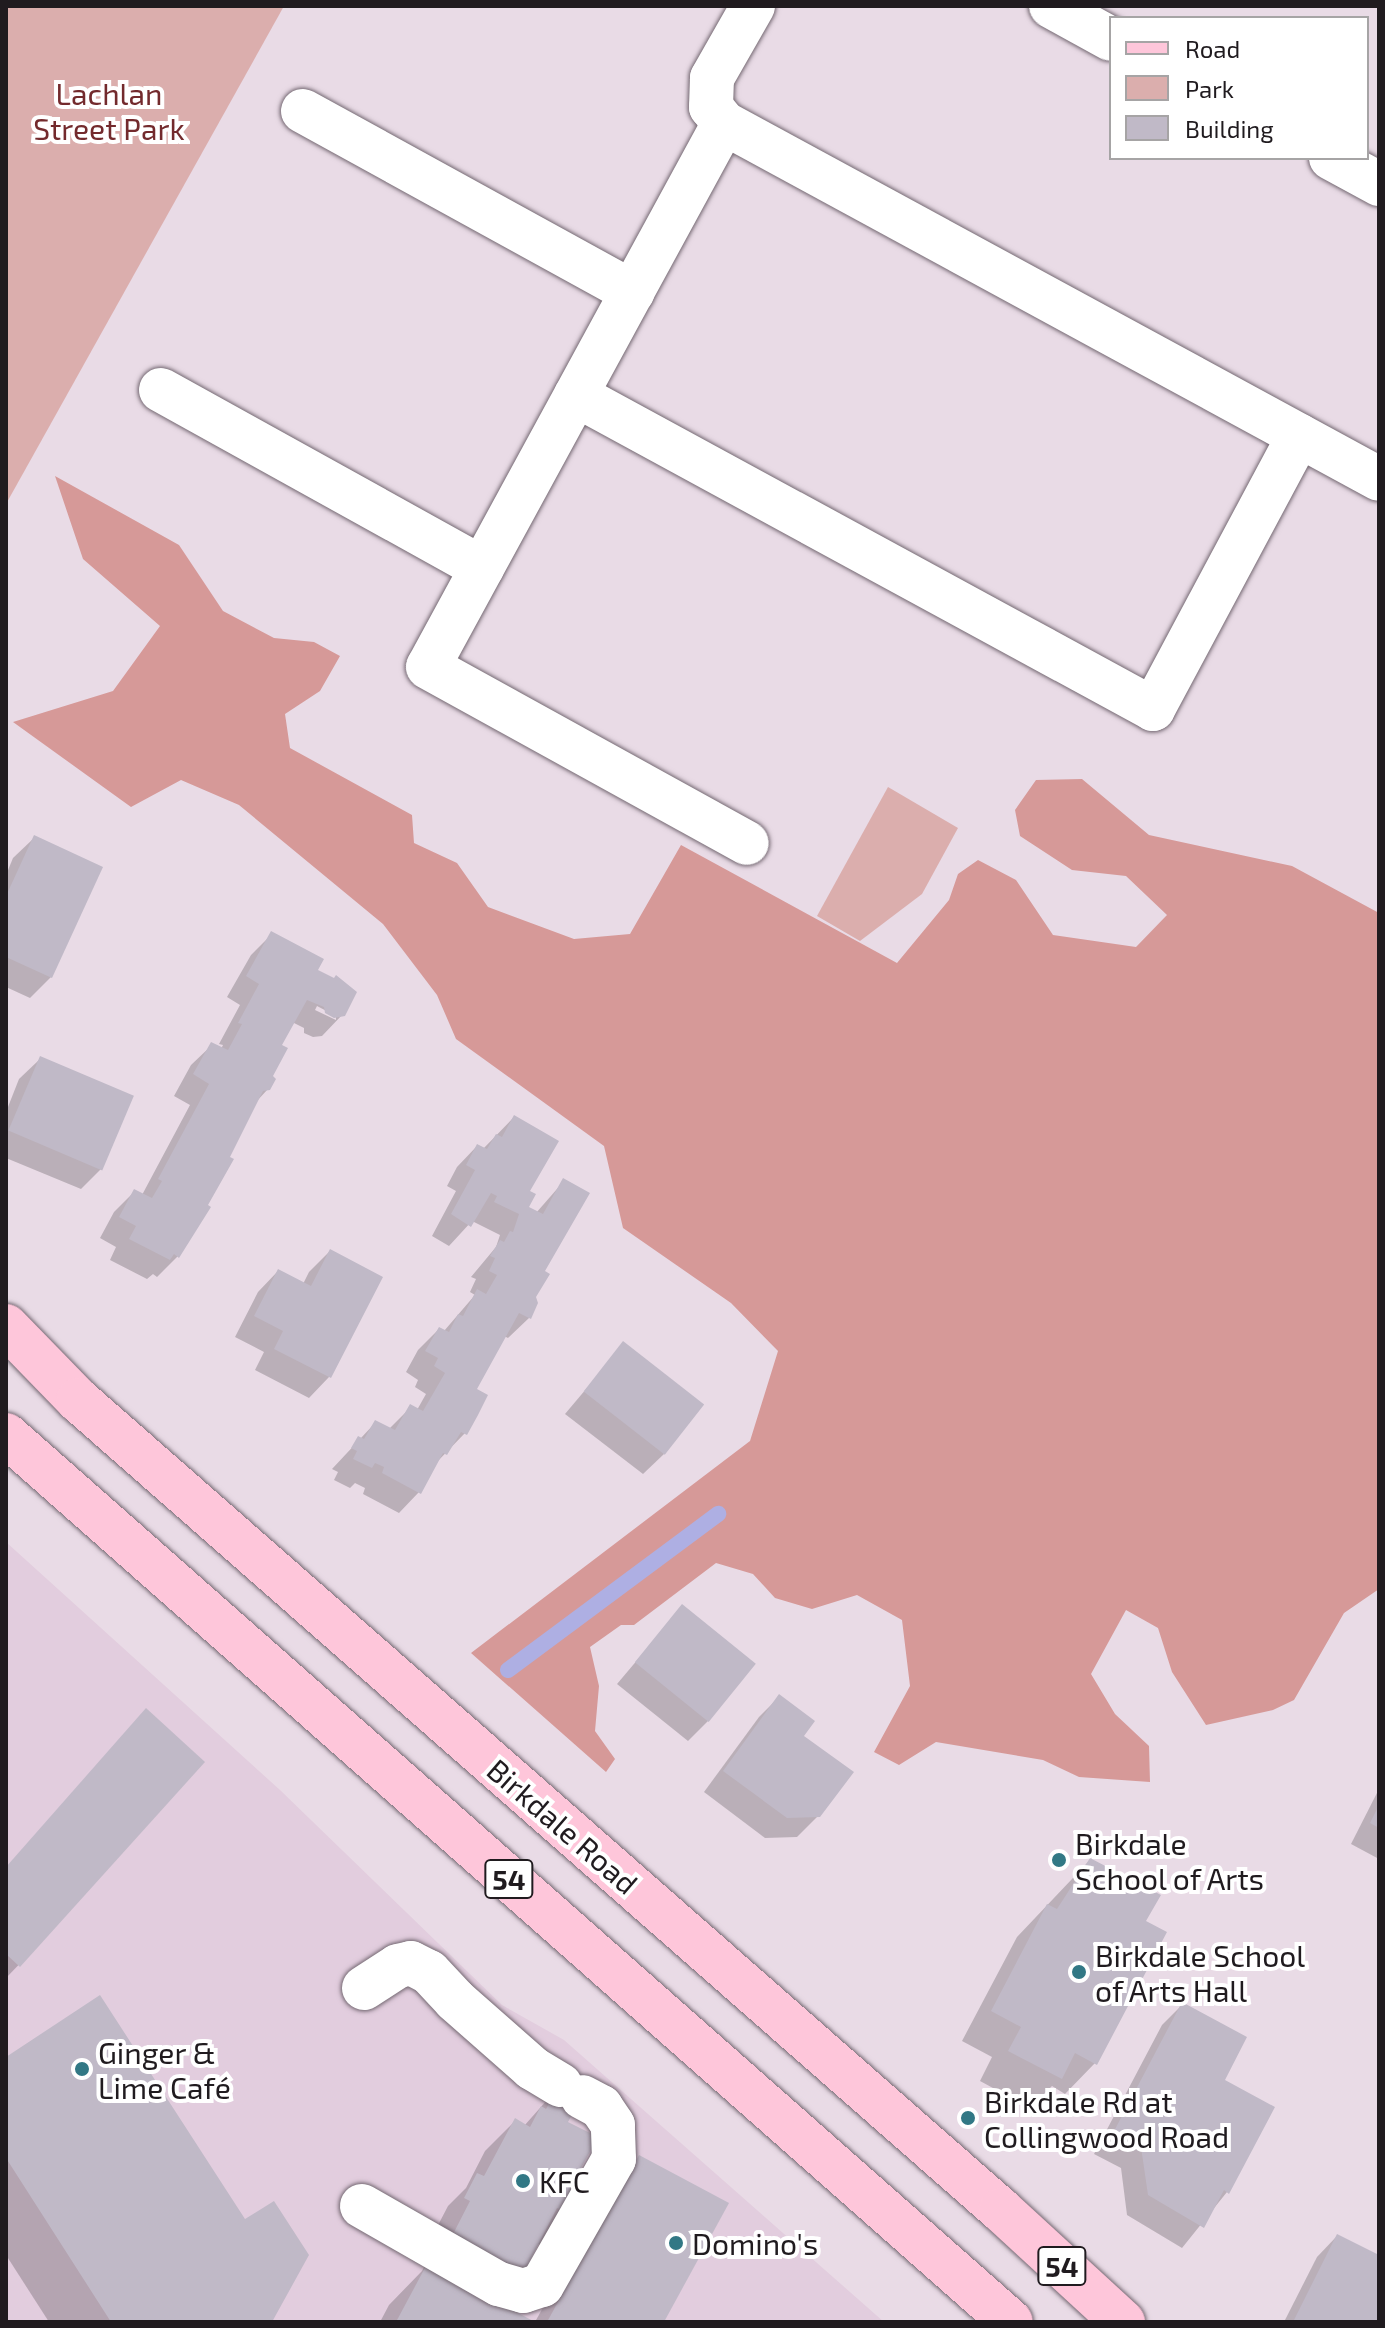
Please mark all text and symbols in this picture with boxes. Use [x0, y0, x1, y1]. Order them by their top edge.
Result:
legend [1109, 16, 1369, 160]
text: Road [1185, 34, 1240, 63]
text: Park [1185, 74, 1234, 103]
park label: Lachlan Street Park [33, 75, 185, 146]
text: Building [1185, 114, 1274, 143]
street label: Birkdale Road [480, 1751, 646, 1901]
place label: Birkdale School of Arts [1075, 1825, 1266, 1896]
marker: Birkdale School of Arts [1050, 1851, 1068, 1869]
road number: 54 [483, 1855, 535, 1903]
place label: Birkdale School of Arts Hall [1095, 1937, 1305, 2008]
marker: Birkdale School of Arts Hall [1070, 1963, 1088, 1981]
place label: Ginger & Lime Café [98, 2034, 231, 2104]
marker: Ginger & Lime Café [73, 2060, 91, 2078]
place label: Birkdale Rd at Collingwood Road [984, 2083, 1229, 2154]
marker: Birkdale Rd at Collingwood Road [959, 2109, 977, 2127]
place label: KFC [539, 2163, 590, 2199]
marker: KFC [514, 2172, 532, 2190]
place label: Domino's [692, 2225, 818, 2261]
marker: Domino's [667, 2234, 685, 2252]
road number: 54 [1036, 2242, 1088, 2290]

